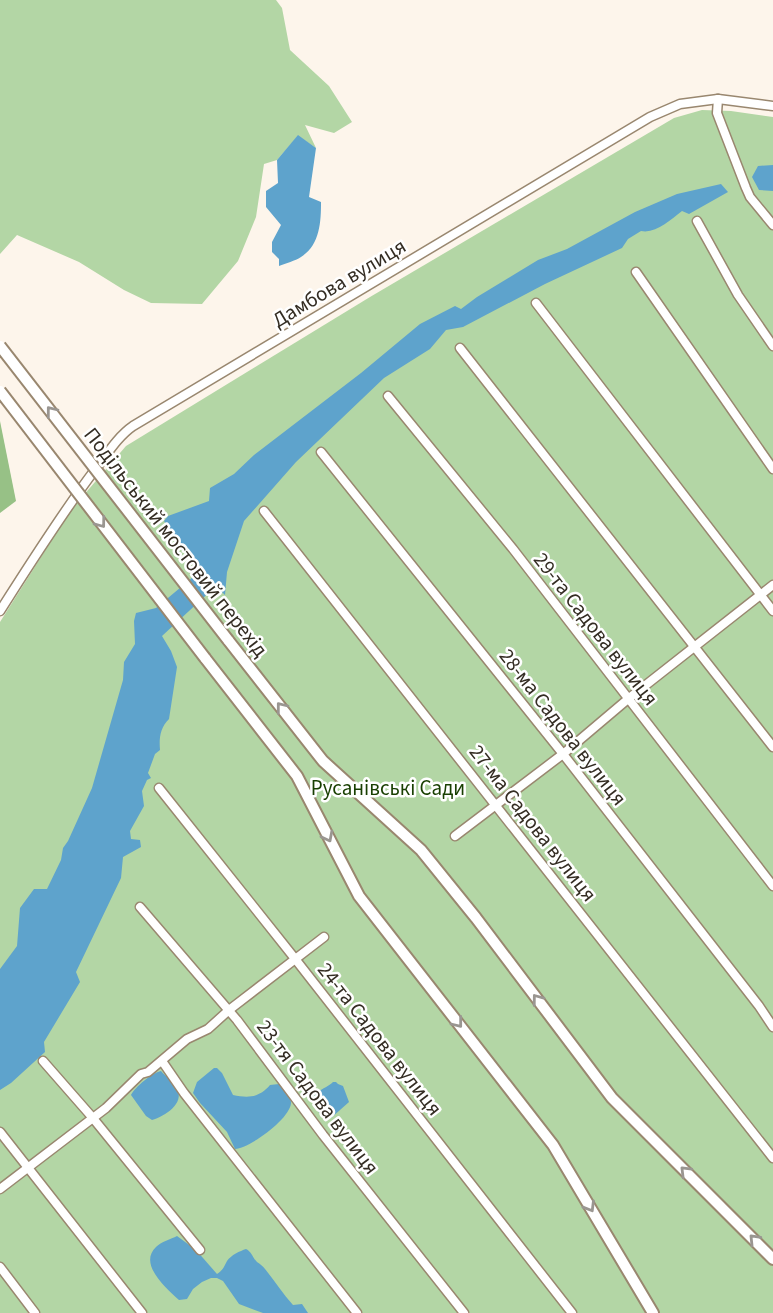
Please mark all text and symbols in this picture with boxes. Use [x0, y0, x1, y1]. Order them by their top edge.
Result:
street label: Дамбова вулиця [266, 231, 412, 335]
one-way arrow [47, 407, 59, 420]
street label: Подільський мостовий перехід [77, 421, 275, 663]
one-way arrow [93, 515, 106, 528]
street label: 29-та Садова вулиця [527, 546, 665, 712]
street label: 28-ма Садова вулиця [492, 642, 634, 812]
one-way arrow [276, 702, 289, 715]
street label: 27-ма Садова вулиця [462, 738, 604, 908]
park label: Русанівські Сади [311, 773, 465, 803]
one-way arrow [320, 830, 333, 842]
street label: 24-та Садова вулиця [311, 956, 449, 1122]
one-way arrow [533, 994, 546, 1007]
street label: 23-тя Садова вулиця [250, 1013, 386, 1181]
one-way arrow [449, 1015, 462, 1027]
one-way arrow [680, 1167, 693, 1180]
one-way arrow [582, 1200, 595, 1212]
one-way arrow [749, 1234, 762, 1247]

